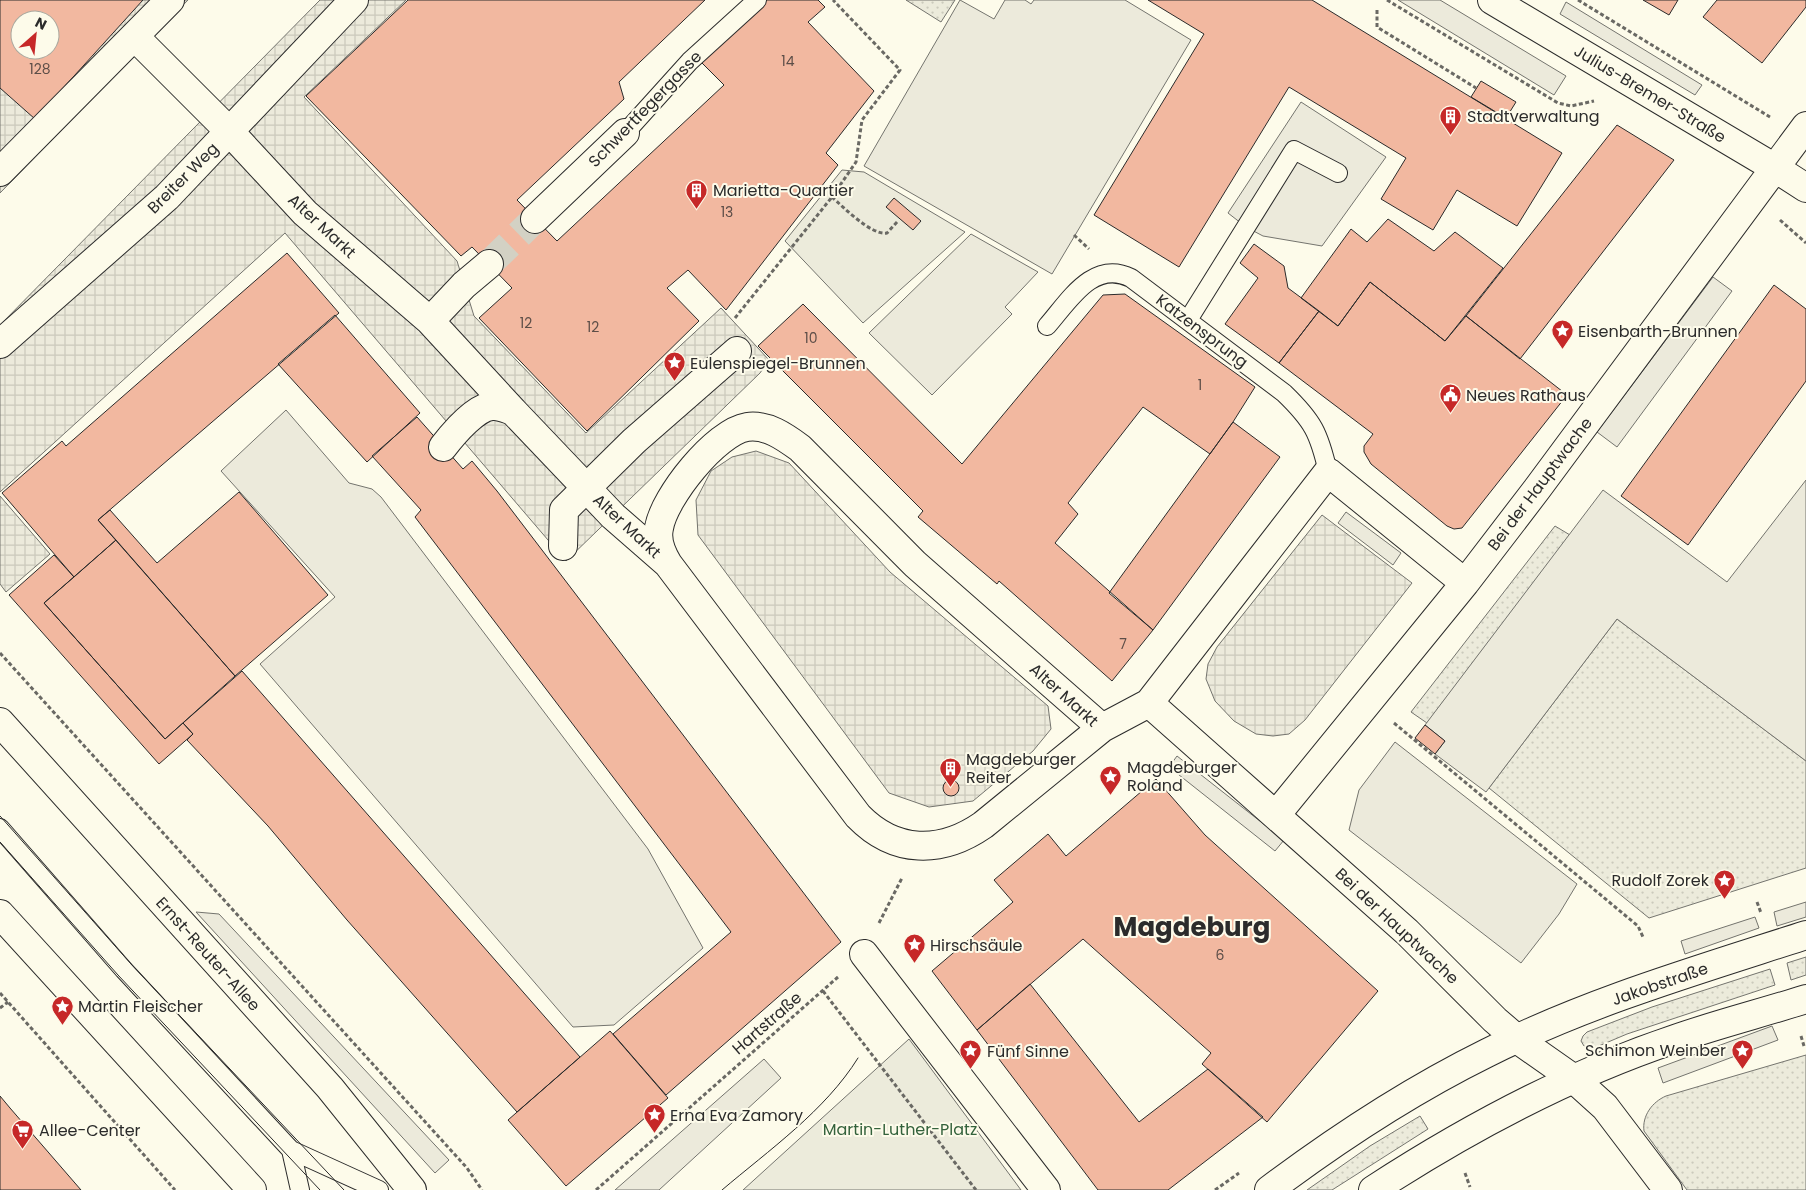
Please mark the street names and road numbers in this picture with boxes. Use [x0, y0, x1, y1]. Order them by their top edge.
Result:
street label: Julius-Bremer-Straße [1570, 39, 1730, 149]
street label: Schwertfegergasse [583, 45, 707, 172]
street label: Breiter Weg [142, 137, 224, 219]
street label: Alter Markt [283, 188, 361, 264]
street label: Katzensprung [1151, 289, 1253, 373]
street label: Bei der Hauptwache [1482, 413, 1598, 555]
street label: Alter Markt [588, 488, 666, 564]
street label: Alter Markt [1025, 658, 1104, 732]
street label: Bei der Hauptwache [1330, 863, 1464, 990]
street label: Ernst-Reuter-Allee [150, 892, 266, 1016]
street label: Jakobstraße [1609, 957, 1711, 1011]
street label: Hartstraße [727, 986, 807, 1060]

